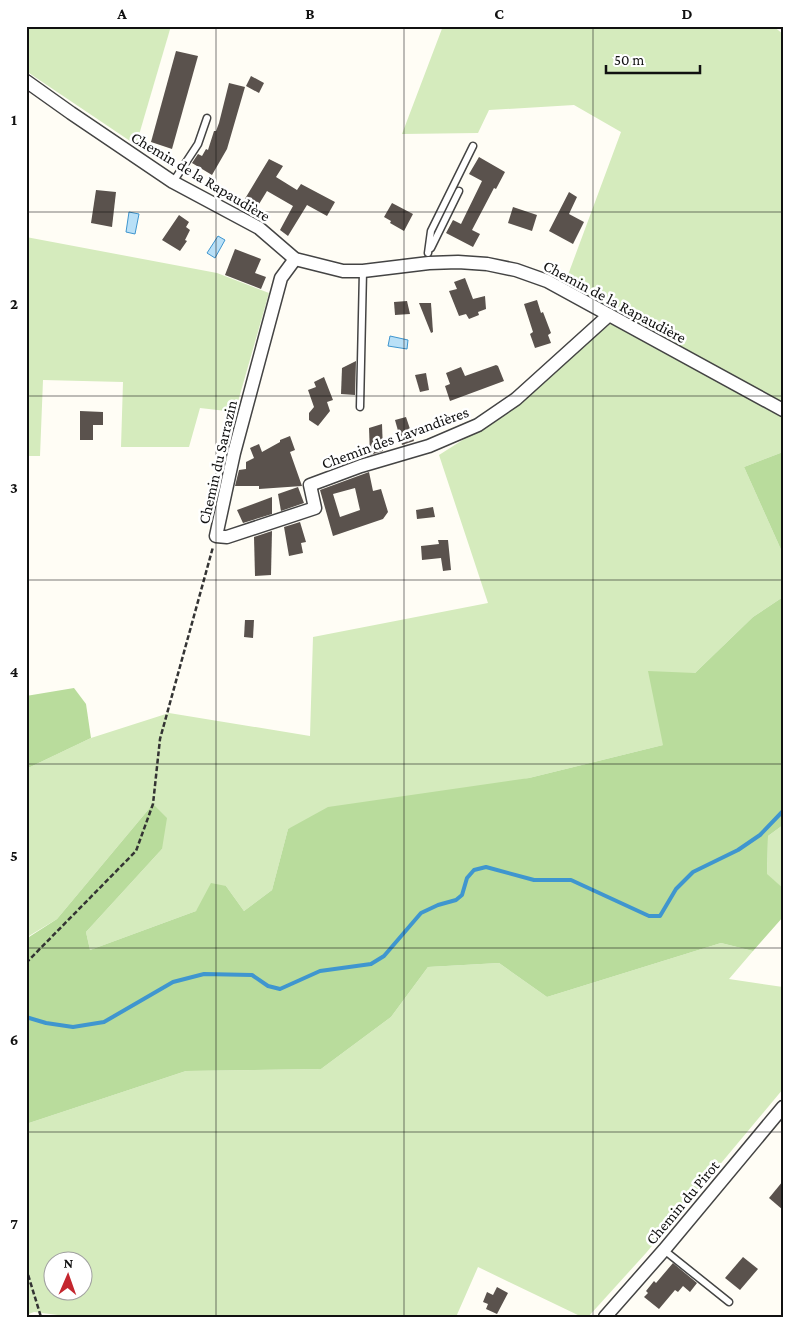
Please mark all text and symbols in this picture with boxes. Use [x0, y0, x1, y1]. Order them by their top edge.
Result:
text: A [116, 5, 127, 22]
text: B [305, 5, 315, 22]
text: C [494, 5, 504, 22]
text: D [681, 5, 693, 22]
scale bar [606, 42, 700, 74]
text: 50 m [614, 52, 644, 68]
text: 1 [11, 111, 17, 128]
street label: Chemin de la Rapaudière [128, 128, 273, 226]
street label: Chemin de la Rapaudière [540, 257, 689, 347]
text: 2 [10, 295, 18, 312]
street label: Chemin du Sarrazin [195, 398, 240, 526]
street label: Chemin des Lavandières [319, 403, 471, 472]
text: 3 [10, 479, 18, 496]
text: 4 [10, 663, 19, 680]
text: 5 [10, 847, 18, 864]
text: 6 [10, 1031, 18, 1048]
street label: Chemin du Pirot [642, 1156, 723, 1248]
text: 7 [10, 1215, 18, 1232]
north arrow [42, 1250, 92, 1300]
text: N [63, 1255, 74, 1271]

